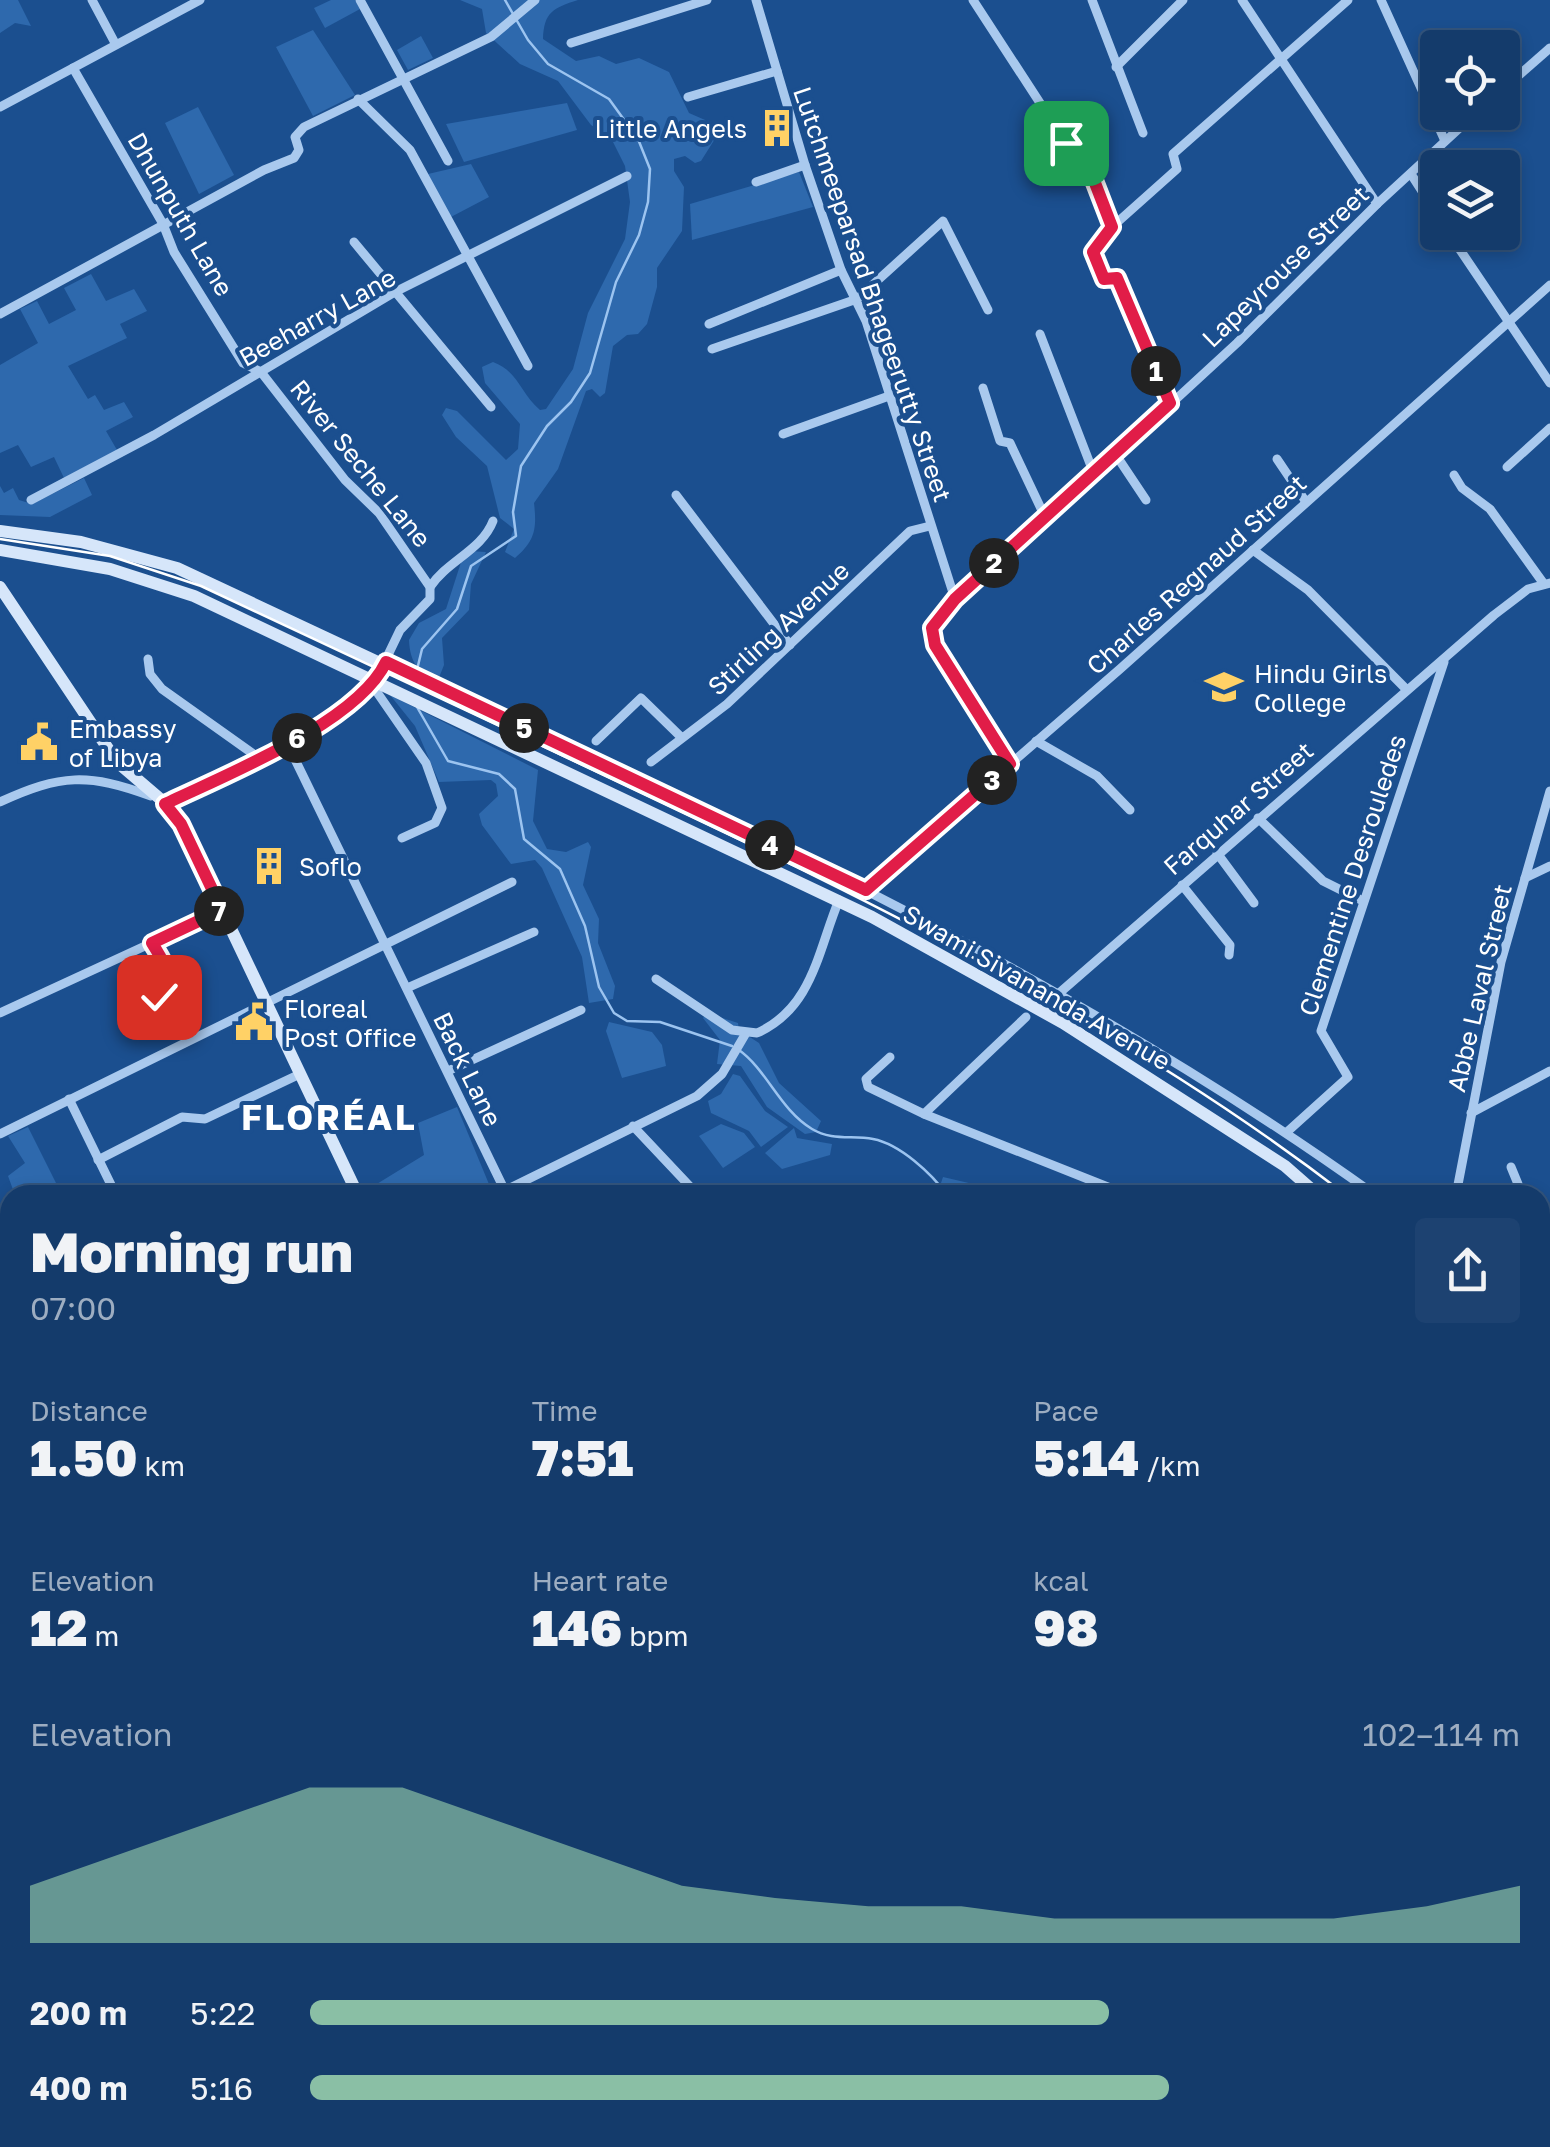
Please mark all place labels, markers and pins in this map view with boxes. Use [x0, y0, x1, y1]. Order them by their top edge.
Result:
pin [1024, 101, 1109, 186]
building icon: Little Angels [756, 107, 798, 149]
place label: Little Angels [595, 113, 747, 144]
pin: 1 [1131, 346, 1181, 396]
pin: 2 [969, 538, 1019, 588]
place label: Hindu Girls College [1254, 658, 1387, 718]
school or university icon: Hindu Girls College [1203, 666, 1245, 708]
pin: 5 [499, 703, 549, 753]
place label: Embassy of Libya [69, 713, 176, 773]
pin: 6 [272, 713, 322, 763]
public building icon: Embassy of Libya [18, 721, 60, 763]
pin: 3 [967, 755, 1017, 805]
pin: 4 [745, 820, 795, 870]
building icon: Soflo [248, 845, 290, 887]
place label: Soflo [299, 851, 362, 882]
pin: 7 [194, 886, 244, 936]
pin [117, 955, 202, 1040]
place label: Floreal Post Office [284, 993, 416, 1053]
public building icon: Floreal Post Office [233, 1001, 275, 1043]

